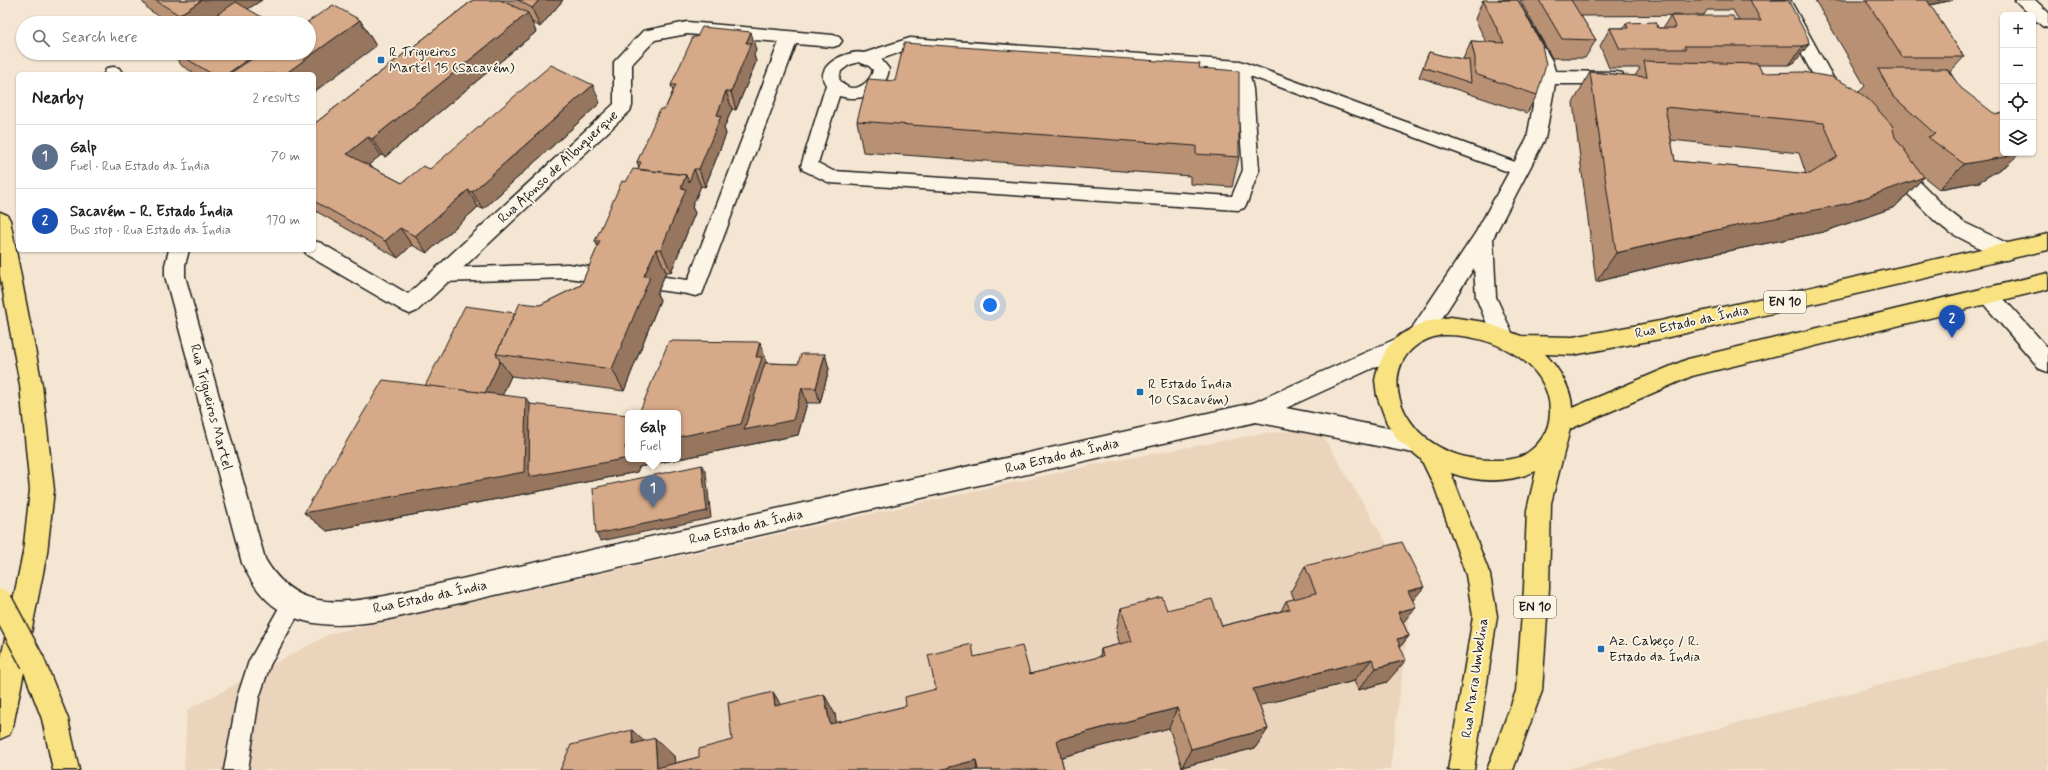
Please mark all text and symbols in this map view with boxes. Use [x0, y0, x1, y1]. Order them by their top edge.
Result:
map controls [2000, 12, 2036, 156]
button: + [2000, 12, 2036, 48]
search box [16, 16, 316, 60]
icon: search [30, 27, 52, 49]
text: Search here [62, 28, 138, 48]
place label: R Trigueiros Martel 15 (Sacavém) [389, 43, 514, 77]
button: − [2000, 48, 2036, 84]
marker: R Trigueiros Martel 15 (Sacavém) [376, 55, 386, 65]
button: locate [2000, 84, 2036, 120]
text: Nearby [32, 87, 84, 109]
text: 2 results [253, 90, 300, 107]
street label: Rua Afonso de Albuquerque [494, 106, 623, 229]
button: layers [2000, 120, 2036, 156]
text: Galp [70, 138, 97, 158]
text: 1 [42, 148, 48, 165]
text: 70 m [271, 148, 300, 165]
text: Fuel · Rua Estado da Índia [70, 158, 210, 175]
text: Sacavém - R. Estado Índia [70, 202, 233, 222]
text: 2 [42, 212, 48, 229]
text: 170 m [266, 212, 300, 229]
text: Bus stop · Rua Estado da Índia [70, 222, 231, 239]
road number: EN 10 [1764, 291, 1806, 313]
your location [980, 295, 1000, 315]
street label: Rua Estado da Índia [1633, 301, 1751, 343]
pin: 2 [1939, 305, 1965, 338]
street label: Rua Trigueiros Martel [185, 342, 236, 472]
place label: R Estado Índia 10 (Sacavém) [1148, 375, 1232, 409]
marker: R Estado Índia 10 (Sacavém) [1135, 387, 1145, 397]
popup [625, 410, 681, 462]
text: Galp [640, 418, 666, 438]
street label: Rua Estado da Índia [1003, 434, 1121, 478]
text: Fuel [640, 438, 662, 455]
pin: 1 [640, 475, 666, 508]
street label: Rua Estado da Índia [687, 505, 805, 549]
street label: Rua Estado da Índia [371, 576, 489, 618]
road number: EN 10 [1514, 596, 1556, 618]
street label: Rua Maria Umbelina [1458, 617, 1492, 739]
place label: Az. Cabeço / R. Estado da Índia [1609, 632, 1701, 666]
marker: Az. Cabeço / R. Estado da Índia [1596, 644, 1606, 654]

